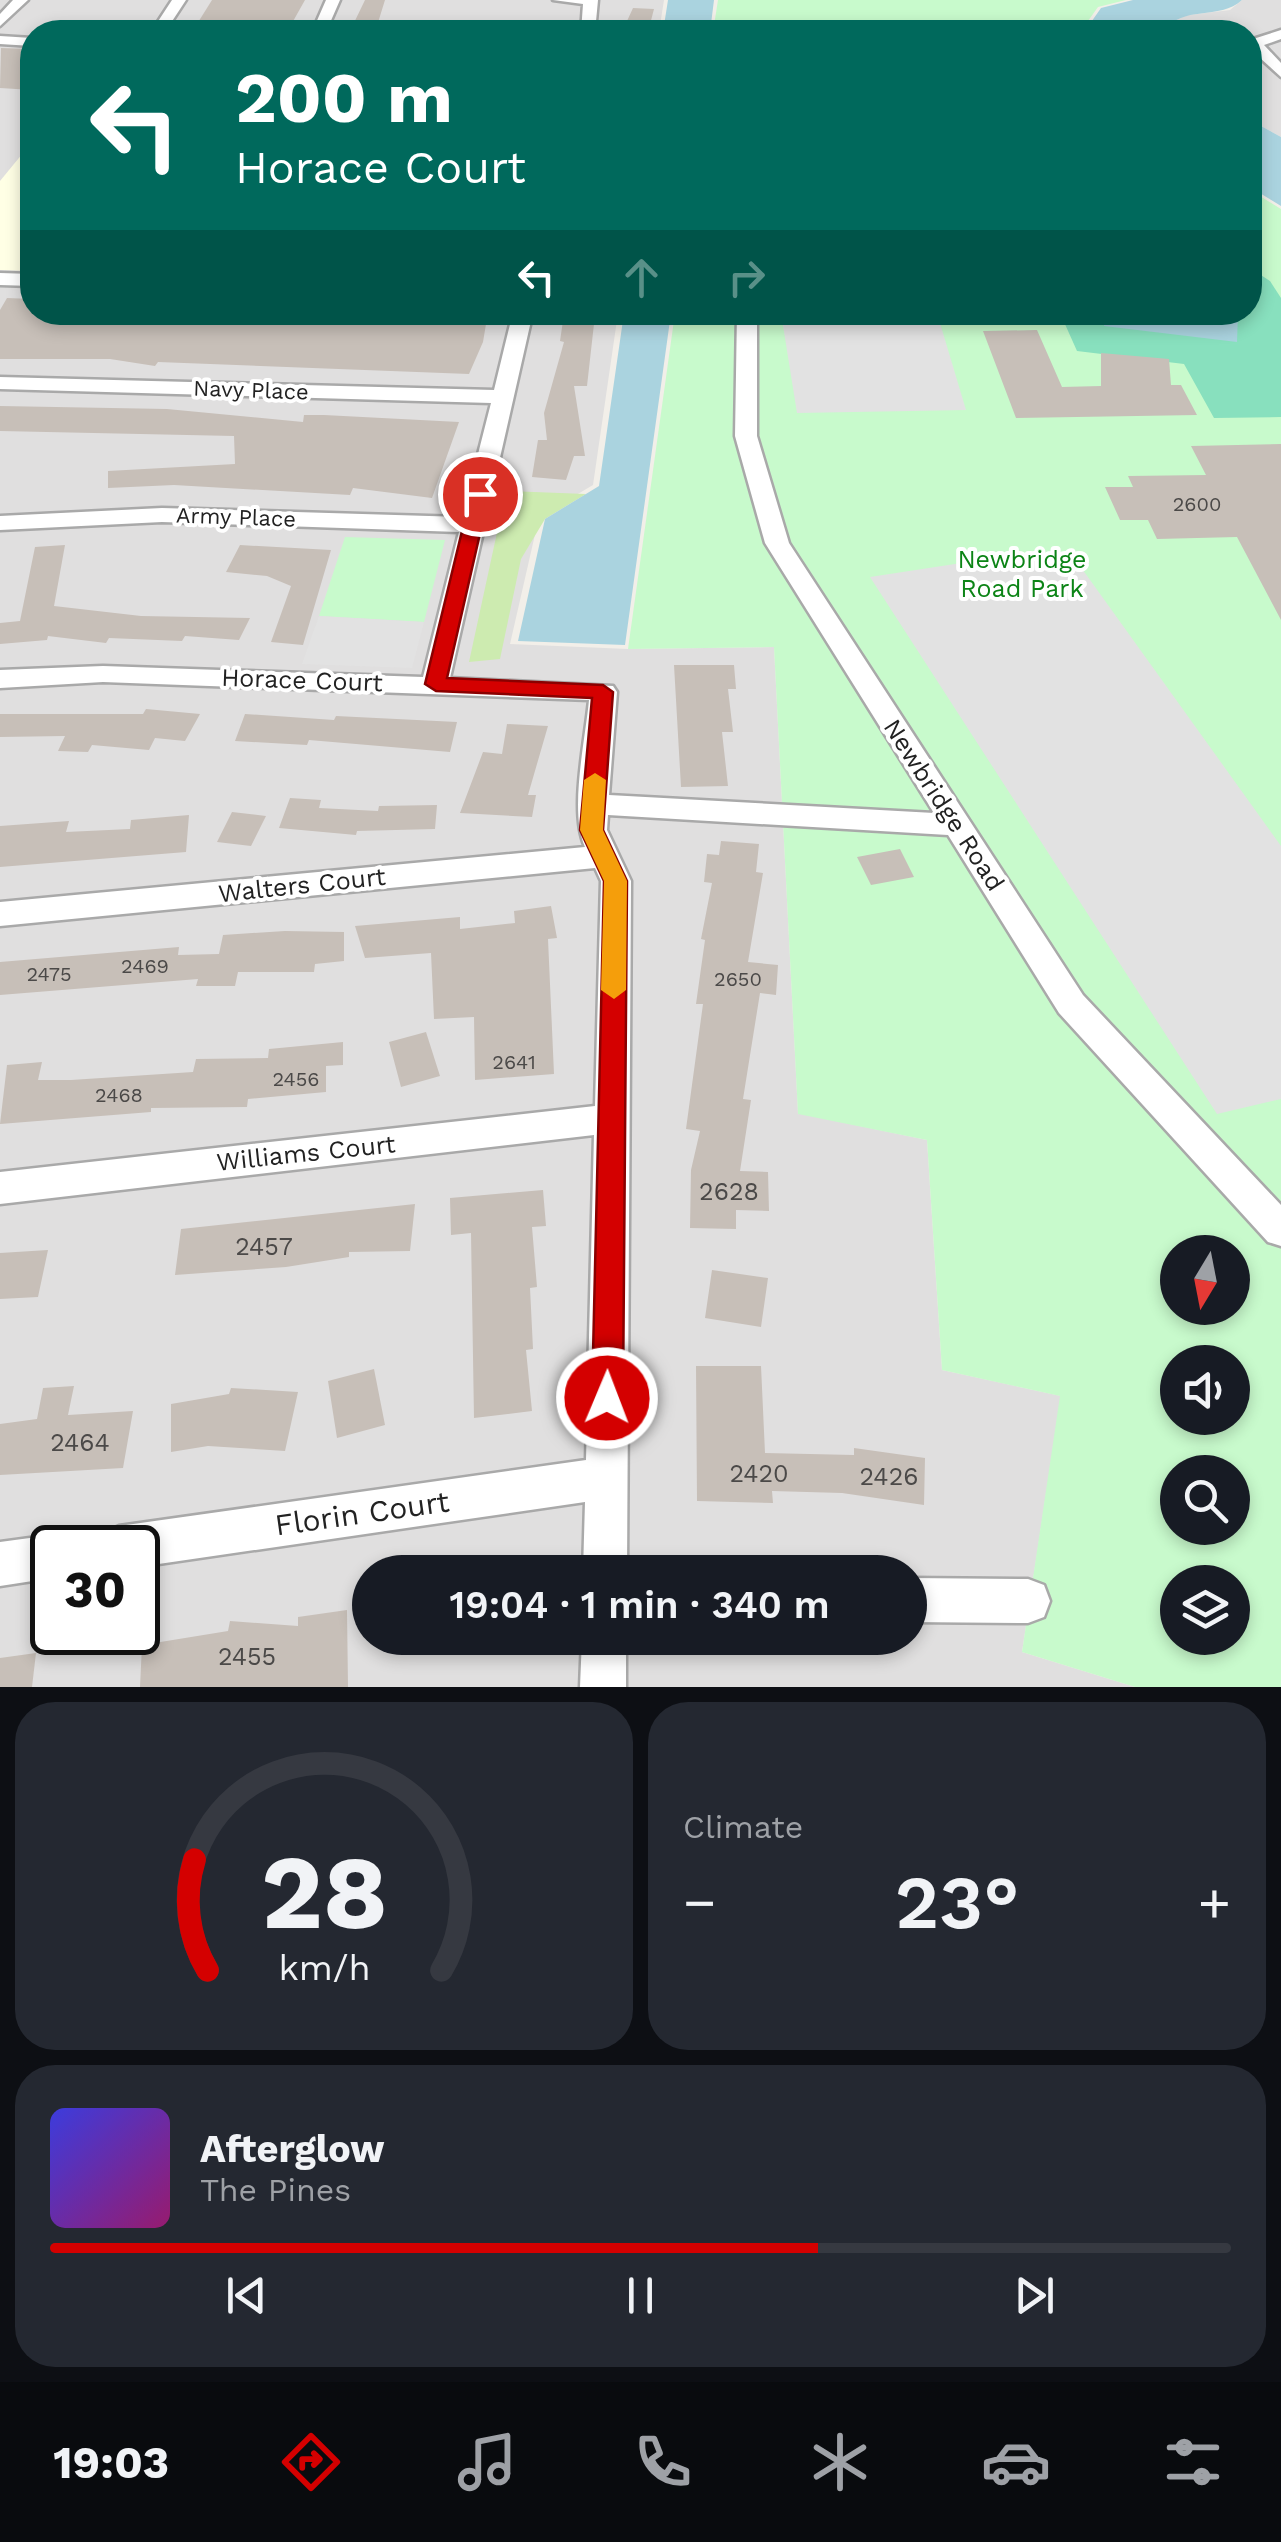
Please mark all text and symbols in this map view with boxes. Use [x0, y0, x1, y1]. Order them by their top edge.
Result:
text: 200 m [235, 57, 453, 139]
icon: left [70, 60, 200, 190]
text: Horace Court [235, 141, 526, 194]
icon: left [509, 250, 564, 305]
icon: ahead [614, 250, 669, 305]
icon: right [719, 250, 774, 305]
street label: Navy Place [193, 375, 309, 405]
pin [438, 452, 523, 537]
icon: arrive [453, 467, 508, 522]
house number: 2600 [1173, 492, 1221, 516]
street label: Army Place [176, 502, 296, 532]
park label: Newbridge Road Park [957, 545, 1087, 603]
street label: Horace Court [221, 663, 384, 697]
street label: Newbridge Road [878, 714, 1010, 896]
street label: Walters Court [217, 862, 388, 908]
house number: 2469 [121, 954, 169, 978]
house number: 2475 [26, 962, 72, 986]
house number: 2650 [714, 967, 762, 991]
house number: 2641 [492, 1050, 536, 1074]
house number: 2456 [272, 1067, 320, 1091]
house number: 2468 [95, 1083, 143, 1107]
street label: Williams Court [215, 1129, 397, 1177]
house number: 2628 [699, 1177, 759, 1206]
house number: 2457 [235, 1232, 293, 1261]
north arrow [1160, 1235, 1250, 1325]
map controls [1160, 1235, 1250, 1655]
button: sound [1160, 1345, 1250, 1435]
position arrow [555, 1346, 659, 1450]
house number: 2464 [50, 1428, 110, 1457]
button: search [1160, 1455, 1250, 1545]
house number: 2420 [729, 1459, 789, 1488]
house number: 2426 [860, 1462, 918, 1491]
street label: Florin Court [273, 1483, 452, 1543]
speed limit sign: 30 [30, 1525, 160, 1655]
button: layers [1160, 1565, 1250, 1655]
text: 19:04 · 1 min · 340 m [449, 1583, 830, 1627]
house number: 2455 [218, 1642, 276, 1671]
text: Climate [683, 1808, 803, 1846]
text: 28 [260, 1831, 388, 1953]
text: 23° [895, 1858, 1019, 1946]
text: − [683, 1870, 716, 1934]
text: + [1198, 1870, 1231, 1934]
text: km/h [278, 1947, 370, 1989]
text: Afterglow [200, 2127, 385, 2171]
text: The Pines [200, 2171, 351, 2209]
icon: previous [219, 2268, 274, 2323]
icon: pause [613, 2268, 668, 2323]
icon: next [1007, 2268, 1062, 2323]
icon: directions [276, 2427, 346, 2497]
icon: music [452, 2427, 522, 2497]
icon: phone [628, 2427, 698, 2497]
icon: climate [805, 2427, 875, 2497]
icon: car [981, 2427, 1051, 2497]
icon: filters [1158, 2427, 1228, 2497]
text: 19:03 [53, 2436, 169, 2489]

